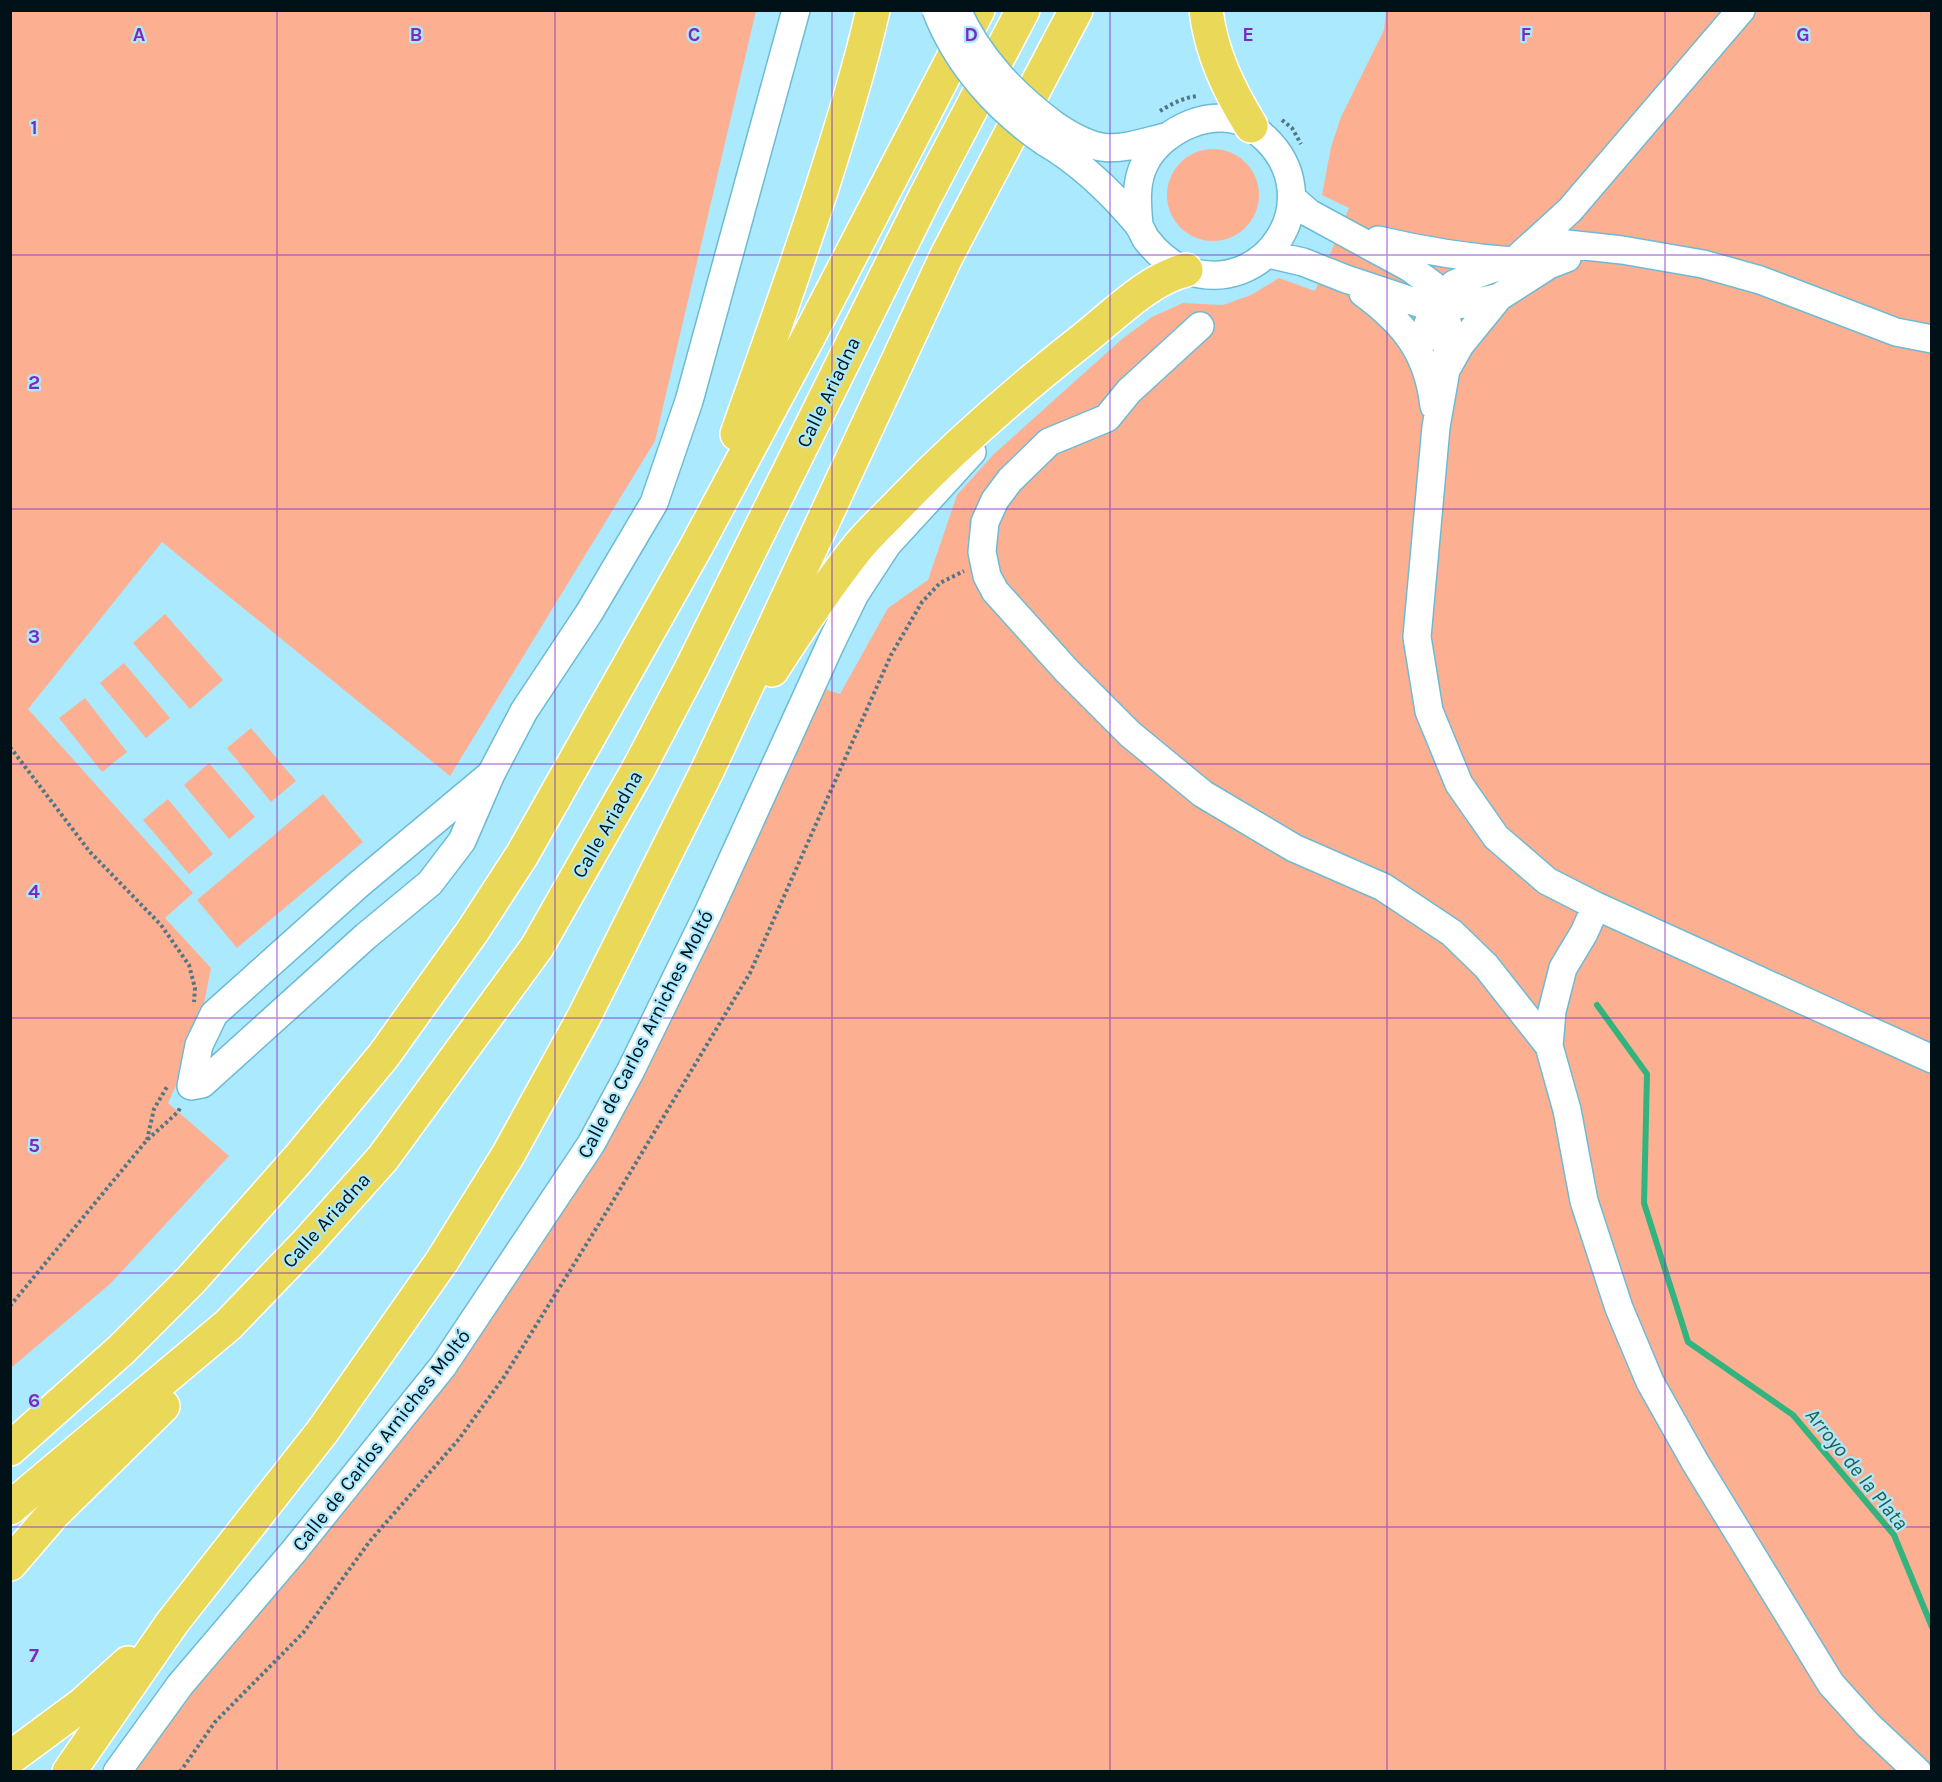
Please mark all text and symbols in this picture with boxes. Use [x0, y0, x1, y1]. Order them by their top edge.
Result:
text: A [133, 23, 146, 46]
text: B [410, 23, 422, 46]
text: C [688, 23, 700, 46]
text: D [964, 23, 978, 46]
text: E [1242, 23, 1254, 46]
text: F [1521, 23, 1532, 46]
text: G [1796, 23, 1810, 46]
text: 1 [30, 116, 38, 139]
street label: Calle Ariadna [792, 333, 865, 451]
text: 2 [28, 371, 40, 394]
text: 3 [28, 625, 40, 648]
street label: Calle Ariadna [567, 766, 647, 882]
text: 4 [28, 880, 40, 903]
street label: Calle de Carlos Arniches Moltó [573, 906, 718, 1162]
text: 5 [28, 1134, 40, 1157]
street label: Calle Ariadna [278, 1168, 375, 1273]
street label: Calle de Carlos Arniches Moltó [288, 1325, 475, 1556]
text: 6 [28, 1389, 40, 1412]
water label: Arroyo de la Plata [1801, 1403, 1913, 1535]
text: 7 [29, 1644, 39, 1667]

